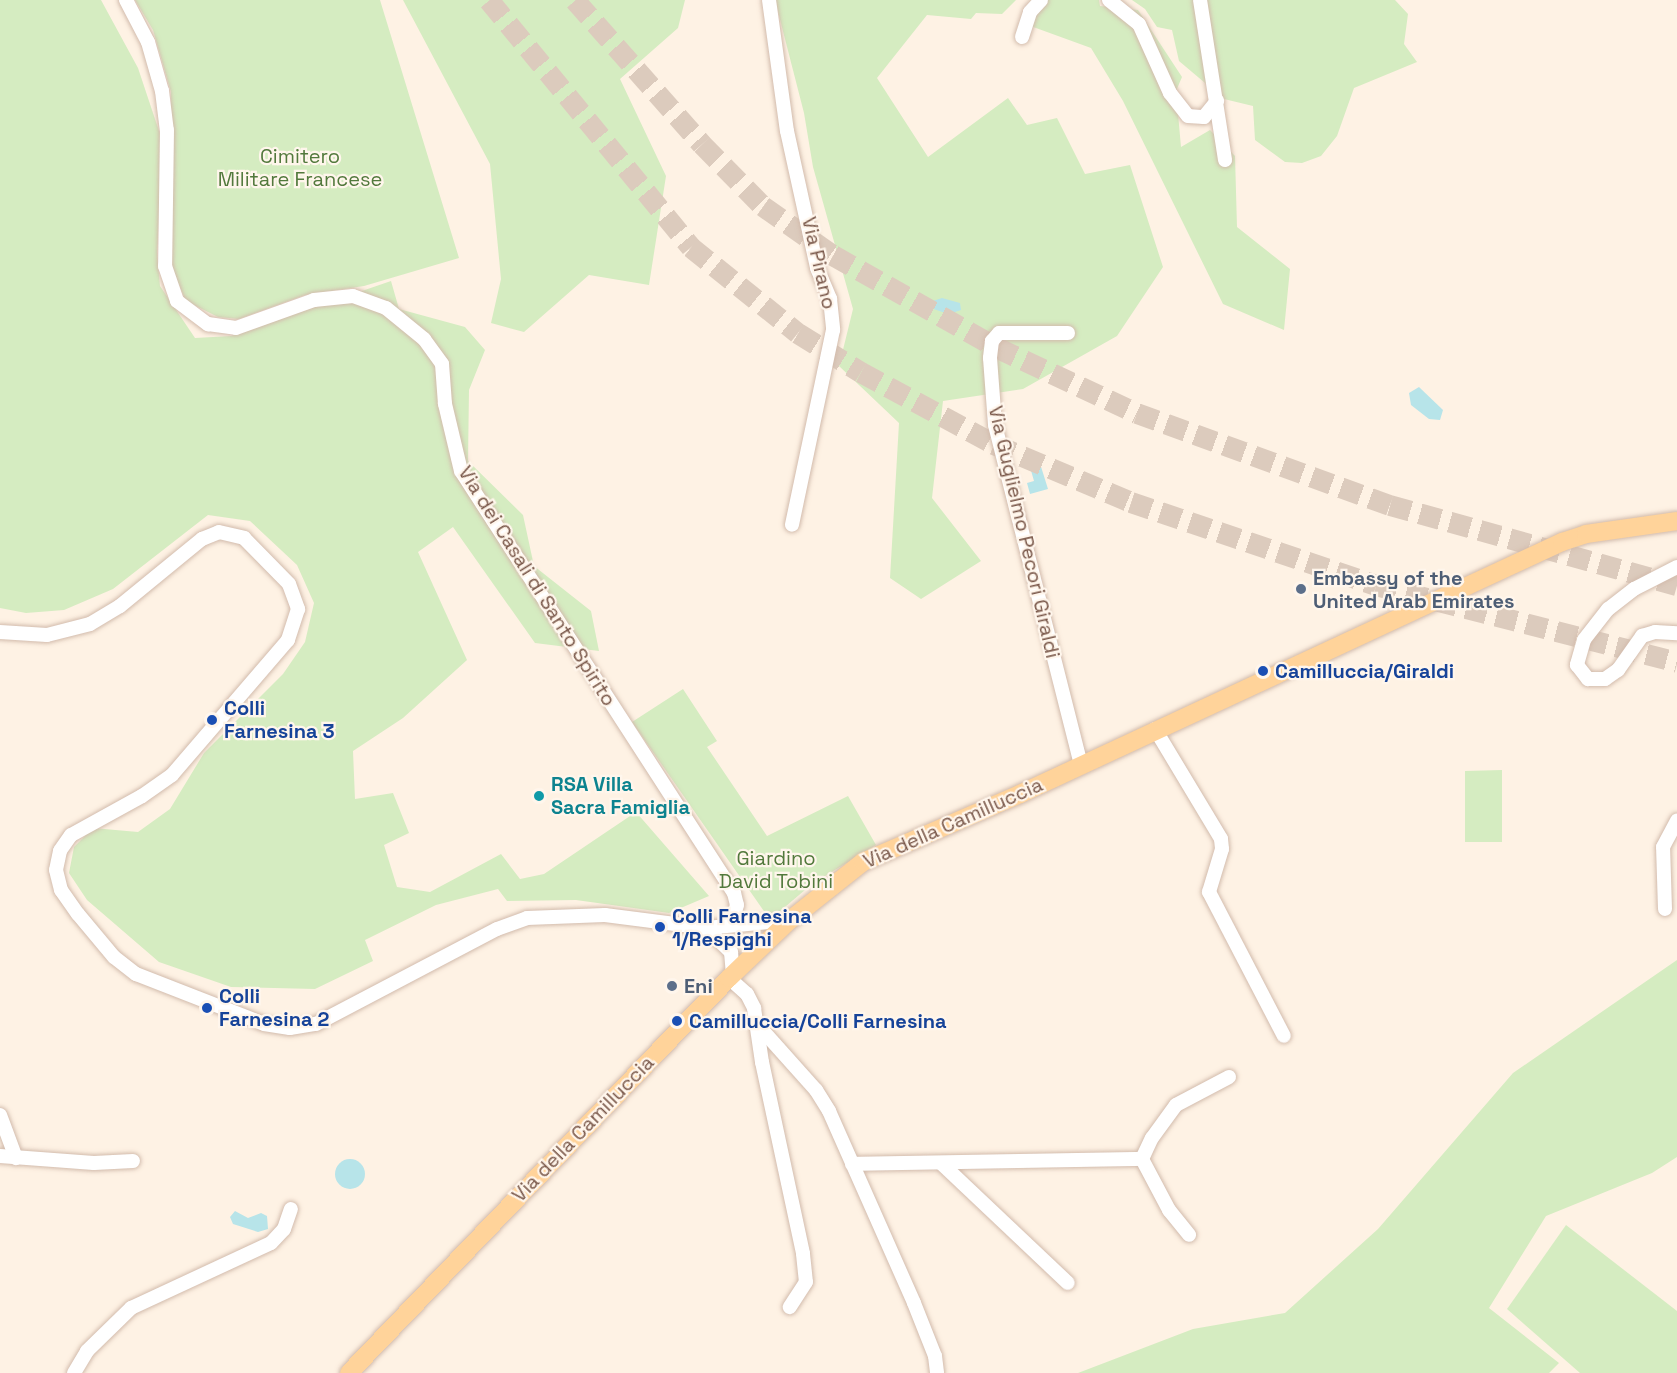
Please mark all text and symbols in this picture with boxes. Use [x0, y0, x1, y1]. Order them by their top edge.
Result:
park label: Cimitero Militare Francese [218, 144, 382, 191]
street label: Via Pirano [797, 214, 841, 312]
street label: Via Guglielmo Pecori Giraldi [983, 403, 1065, 661]
street label: Via dei Casali di Santo Spirito [453, 462, 621, 710]
place label: Embassy of the United Arab Emirates [1313, 566, 1515, 613]
marker: Embassy of the United Arab Emirates [1294, 582, 1308, 596]
place label: Camilluccia/Giraldi [1275, 659, 1454, 683]
marker: Camilluccia/Giraldi [1256, 664, 1270, 678]
place label: Colli Farnesina 3 [224, 696, 335, 743]
marker: Colli Farnesina 3 [205, 713, 219, 727]
place label: RSA Villa Sacra Famiglia [551, 772, 690, 819]
street label: Via della Camilluccia [860, 773, 1046, 873]
marker: RSA Villa Sacra Famiglia [532, 789, 546, 803]
park label: Giardino David Tobini [719, 846, 833, 893]
place label: Colli Farnesina 1/Respighi [672, 904, 812, 951]
marker: Colli Farnesina 1/Respighi [653, 920, 667, 934]
place label: Eni [684, 974, 713, 998]
marker: Eni [665, 979, 679, 993]
place label: Colli Farnesina 2 [219, 984, 329, 1031]
marker: Colli Farnesina 2 [200, 1001, 214, 1015]
place label: Camilluccia/Colli Farnesina [689, 1009, 947, 1033]
marker: Camilluccia/Colli Farnesina [670, 1014, 684, 1028]
street label: Via della Camilluccia [507, 1051, 659, 1207]

